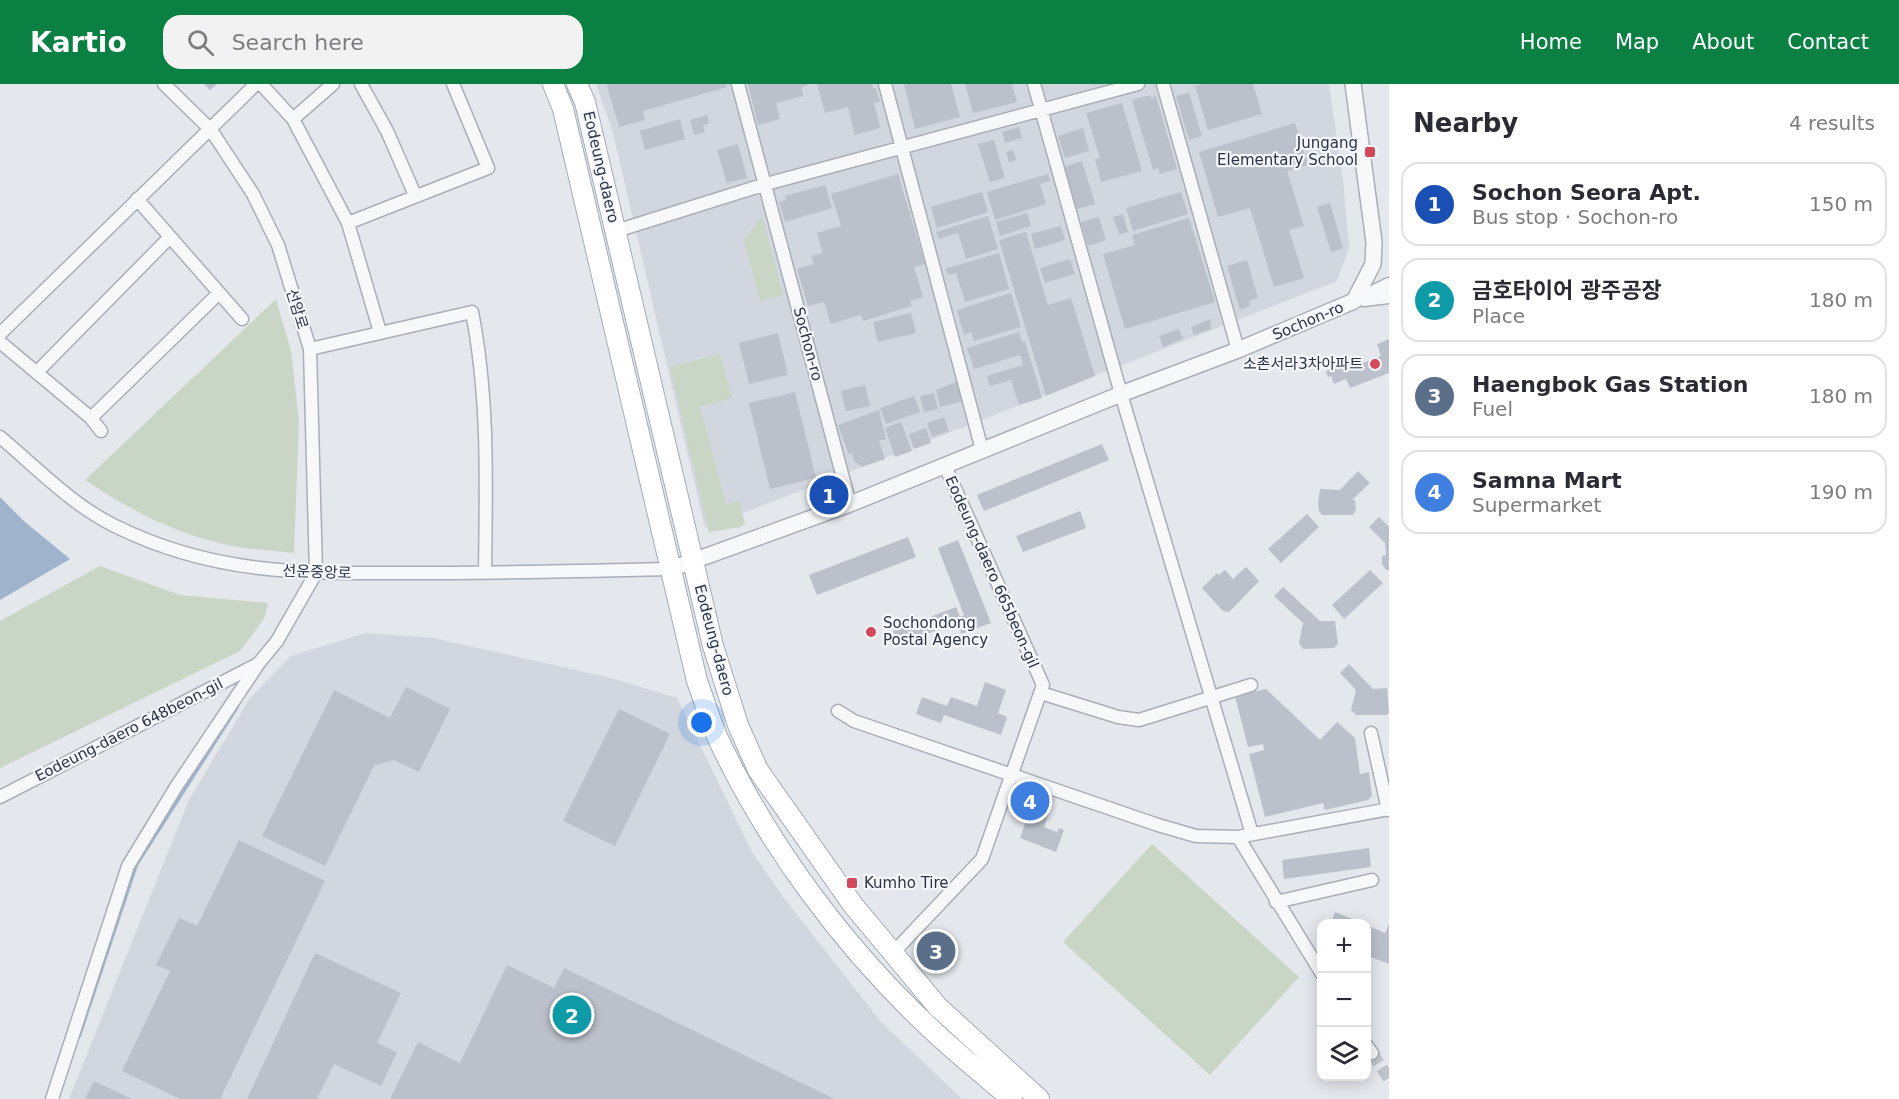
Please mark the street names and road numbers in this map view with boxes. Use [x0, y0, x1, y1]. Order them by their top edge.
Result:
street label: Eodeung-daero [579, 109, 623, 225]
street label: 선암로 [282, 287, 312, 331]
street label: Sochon-ro [1270, 298, 1346, 344]
street label: Sochon-ro [790, 305, 826, 383]
street label: Eodeung-daero 665beon-gil [941, 473, 1043, 671]
street label: 선운중앙로 [282, 562, 352, 582]
street label: Eodeung-daero [691, 582, 737, 698]
street label: Eodeung-daero 648beon-gil [32, 675, 226, 785]

